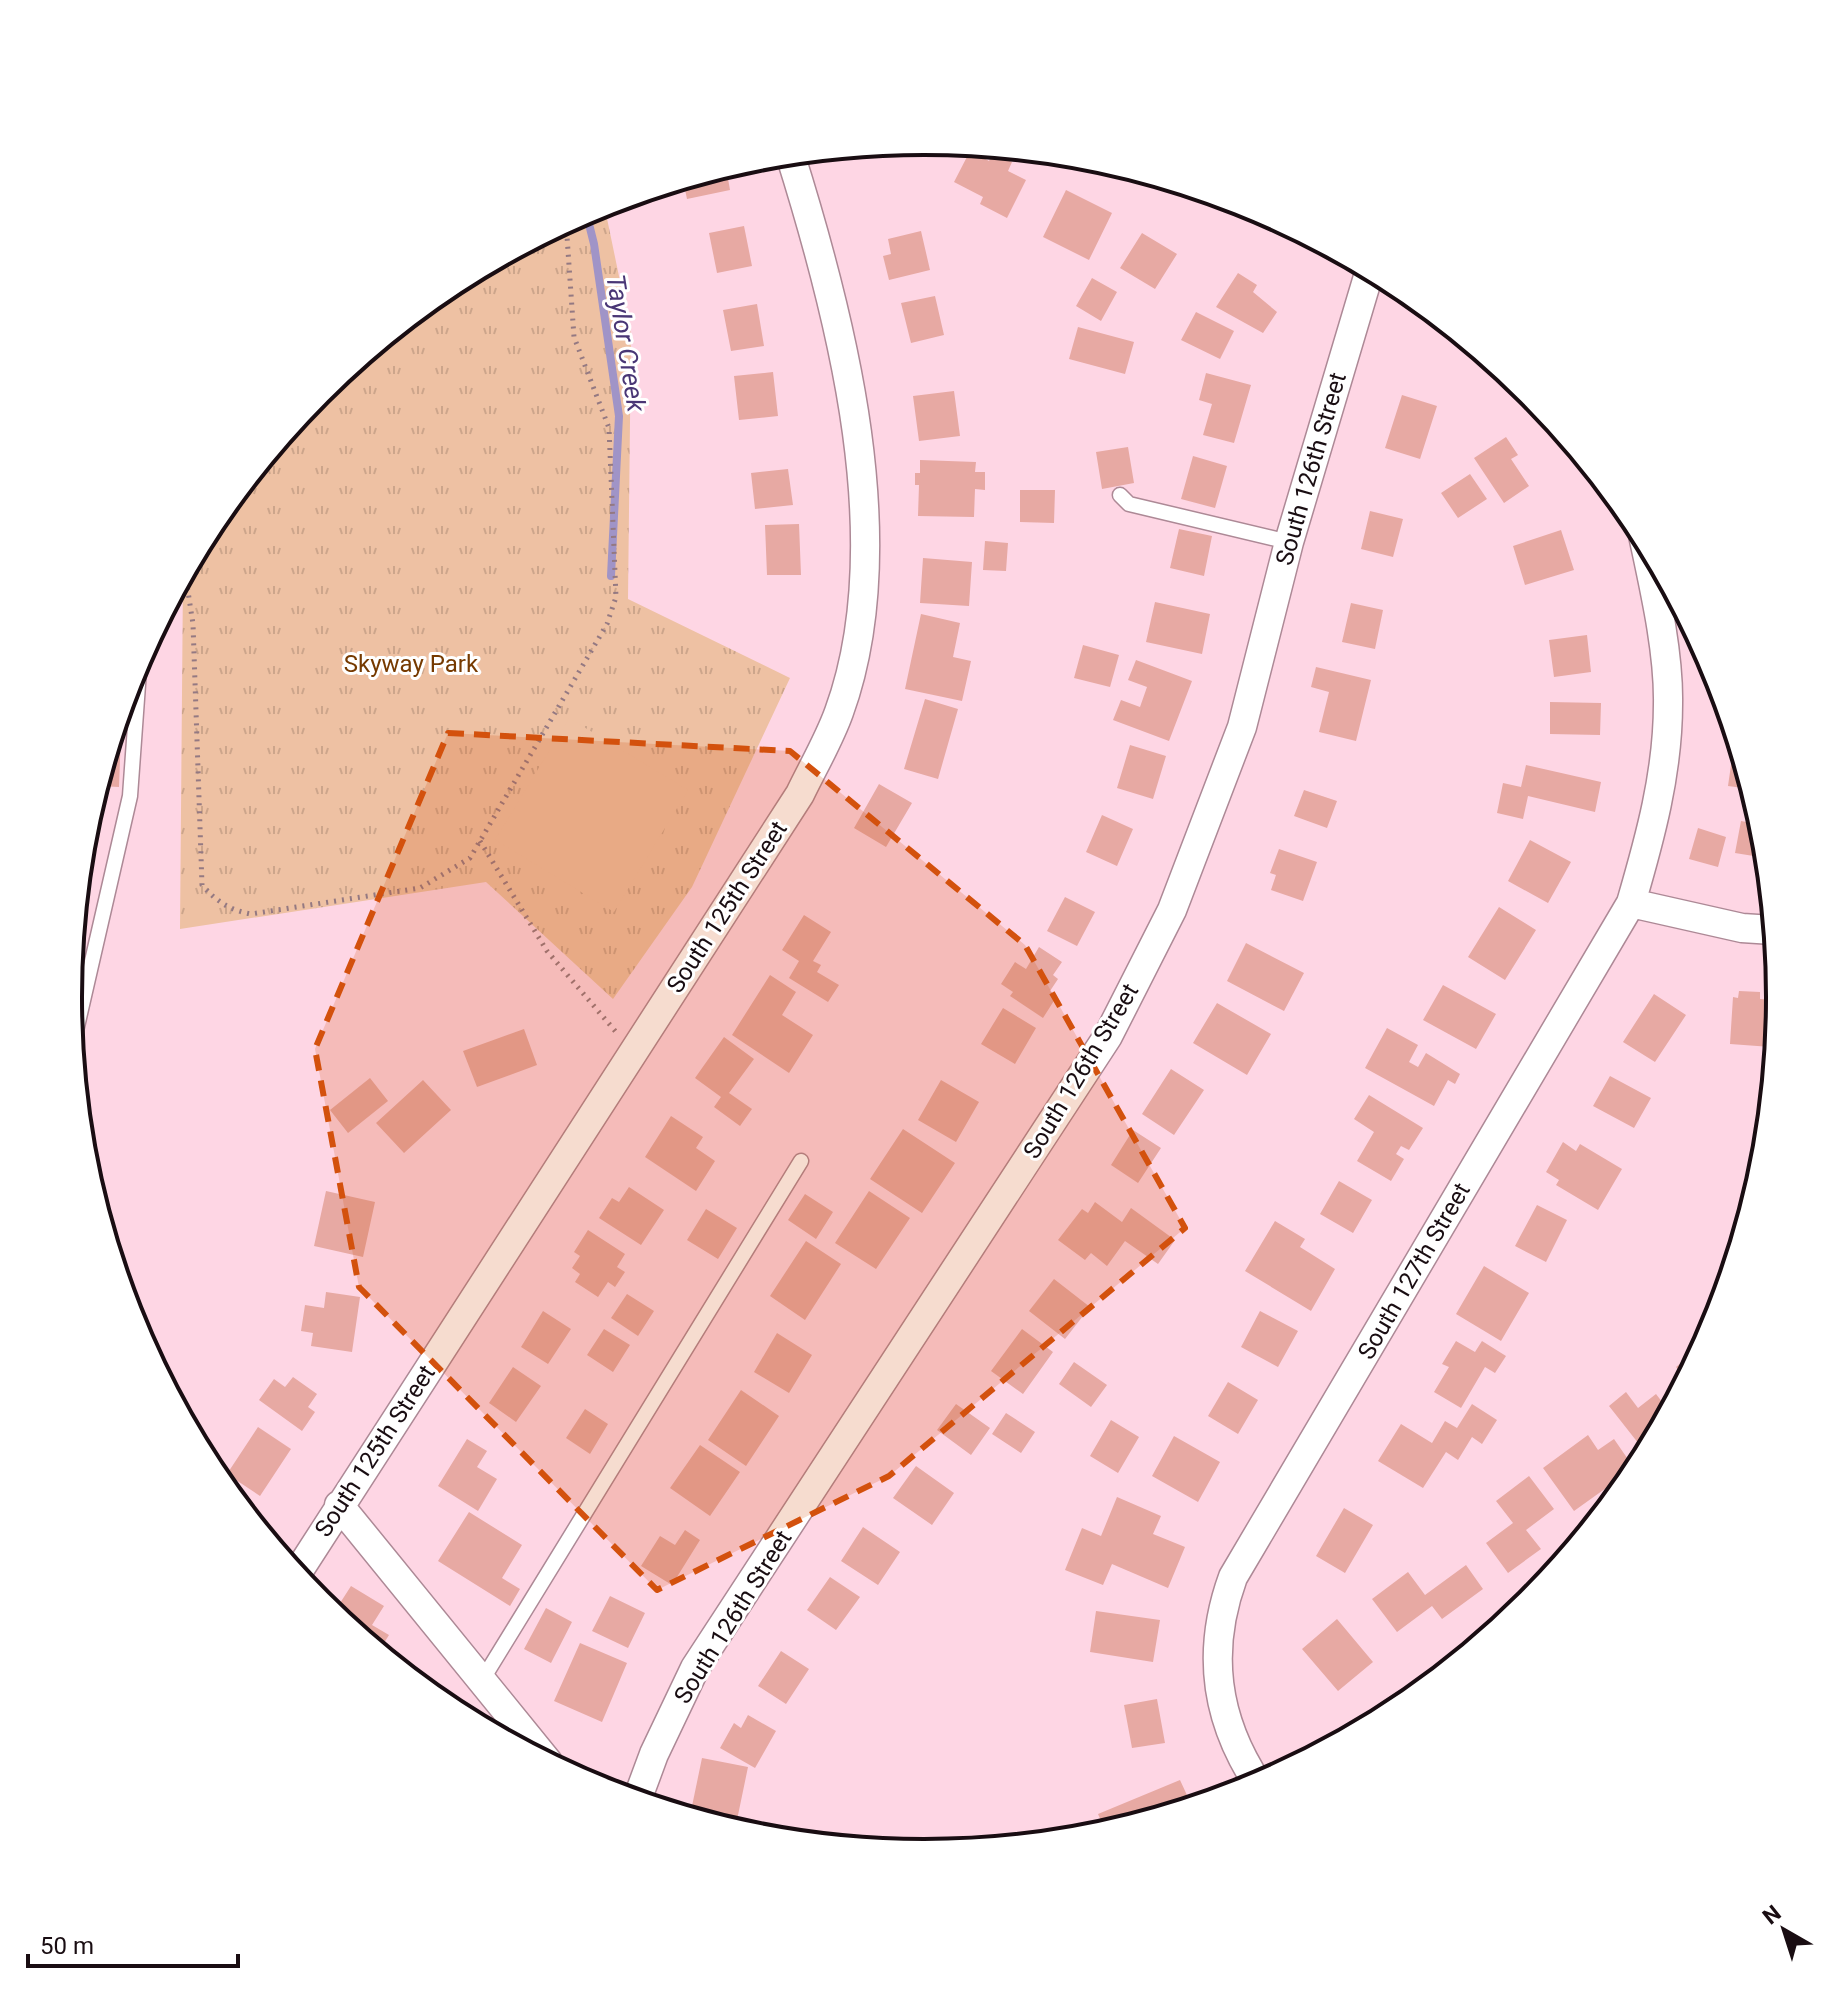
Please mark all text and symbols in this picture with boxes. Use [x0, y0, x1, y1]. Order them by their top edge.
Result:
water label: Taylor Creek [600, 272, 652, 415]
street label: South 126th Street [1270, 369, 1352, 569]
park label: Skyway Park [344, 650, 479, 678]
street label: South 125th Street [661, 816, 793, 998]
street label: South 126th Street [1018, 978, 1144, 1163]
street label: South 127th Street [1352, 1178, 1476, 1364]
street label: South 125th Street [309, 1360, 441, 1542]
street label: South 126th Street [668, 1525, 798, 1709]
north arrow [1744, 1890, 1824, 1970]
text: N [1758, 1900, 1786, 1929]
scale bar [28, 1918, 238, 1968]
text: 50 m [40, 1932, 94, 1960]

